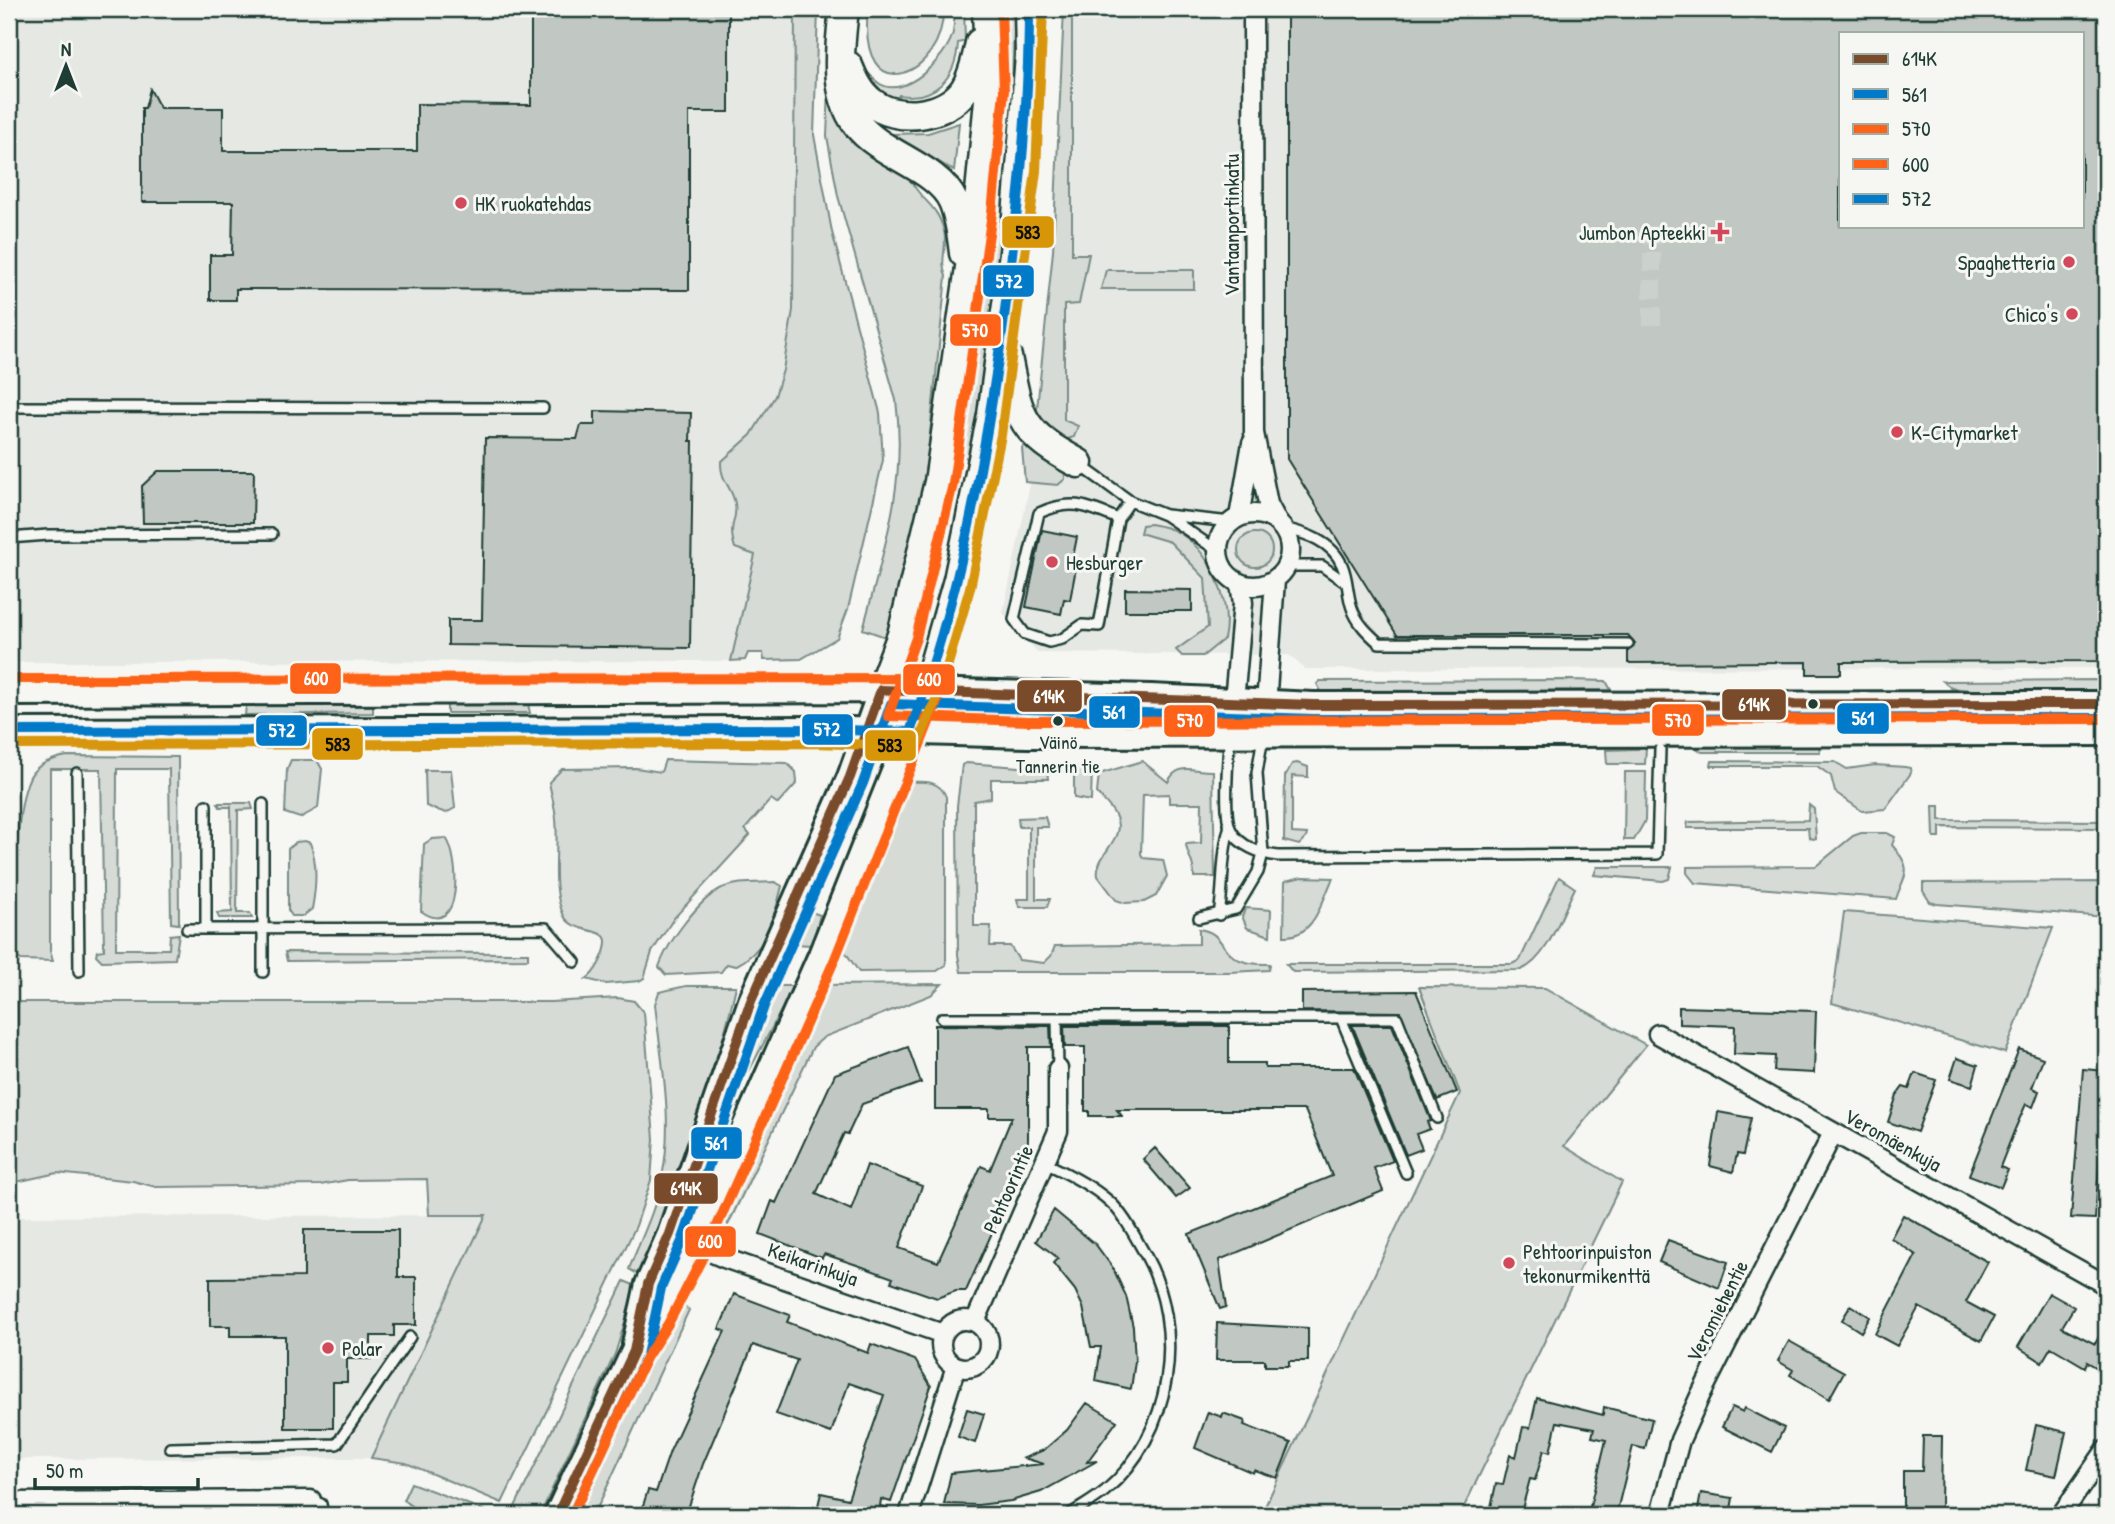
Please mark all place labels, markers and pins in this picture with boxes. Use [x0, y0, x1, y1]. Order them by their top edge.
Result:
place label: HK ruokatehdas [475, 189, 591, 218]
marker: HK ruokatehdas [453, 195, 469, 211]
place label: Jumbon Apteekki [1579, 218, 1706, 247]
marker: Jumbon Apteekki [1712, 224, 1728, 240]
place label: Spaghetteria [1958, 248, 2055, 277]
marker: Spaghetteria [2061, 254, 2077, 270]
place label: Chico's [2005, 300, 2058, 329]
marker: Chico's [2064, 306, 2080, 322]
place label: K-Citymarket [1911, 418, 2018, 447]
marker: K-Citymarket [1889, 424, 1905, 440]
place label: Hesburger [1066, 548, 1143, 577]
marker: Hesburger [1044, 554, 1060, 570]
unlabelled marker [1806, 697, 1820, 711]
marker: Väinö Tannerin tie [1051, 714, 1065, 728]
place label: Väinö Tannerin tie [1016, 729, 1100, 779]
place label: Pehtoorinpuiston tekonurmikenttä [1523, 1237, 1652, 1290]
marker: Pehtoorinpuiston tekonurmikenttä [1501, 1255, 1517, 1271]
place label: Polar [342, 1334, 382, 1363]
marker: Polar [320, 1340, 336, 1356]

